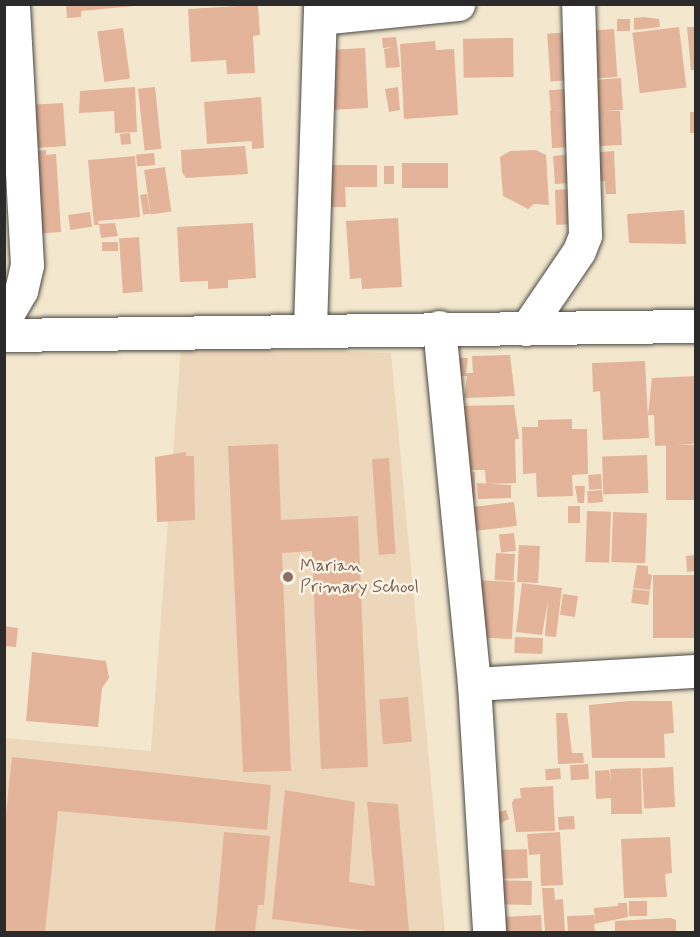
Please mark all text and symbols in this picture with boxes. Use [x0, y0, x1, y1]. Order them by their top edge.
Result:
place label: Marian Primary School [300, 556, 419, 598]
marker: Marian Primary School [281, 570, 295, 584]

